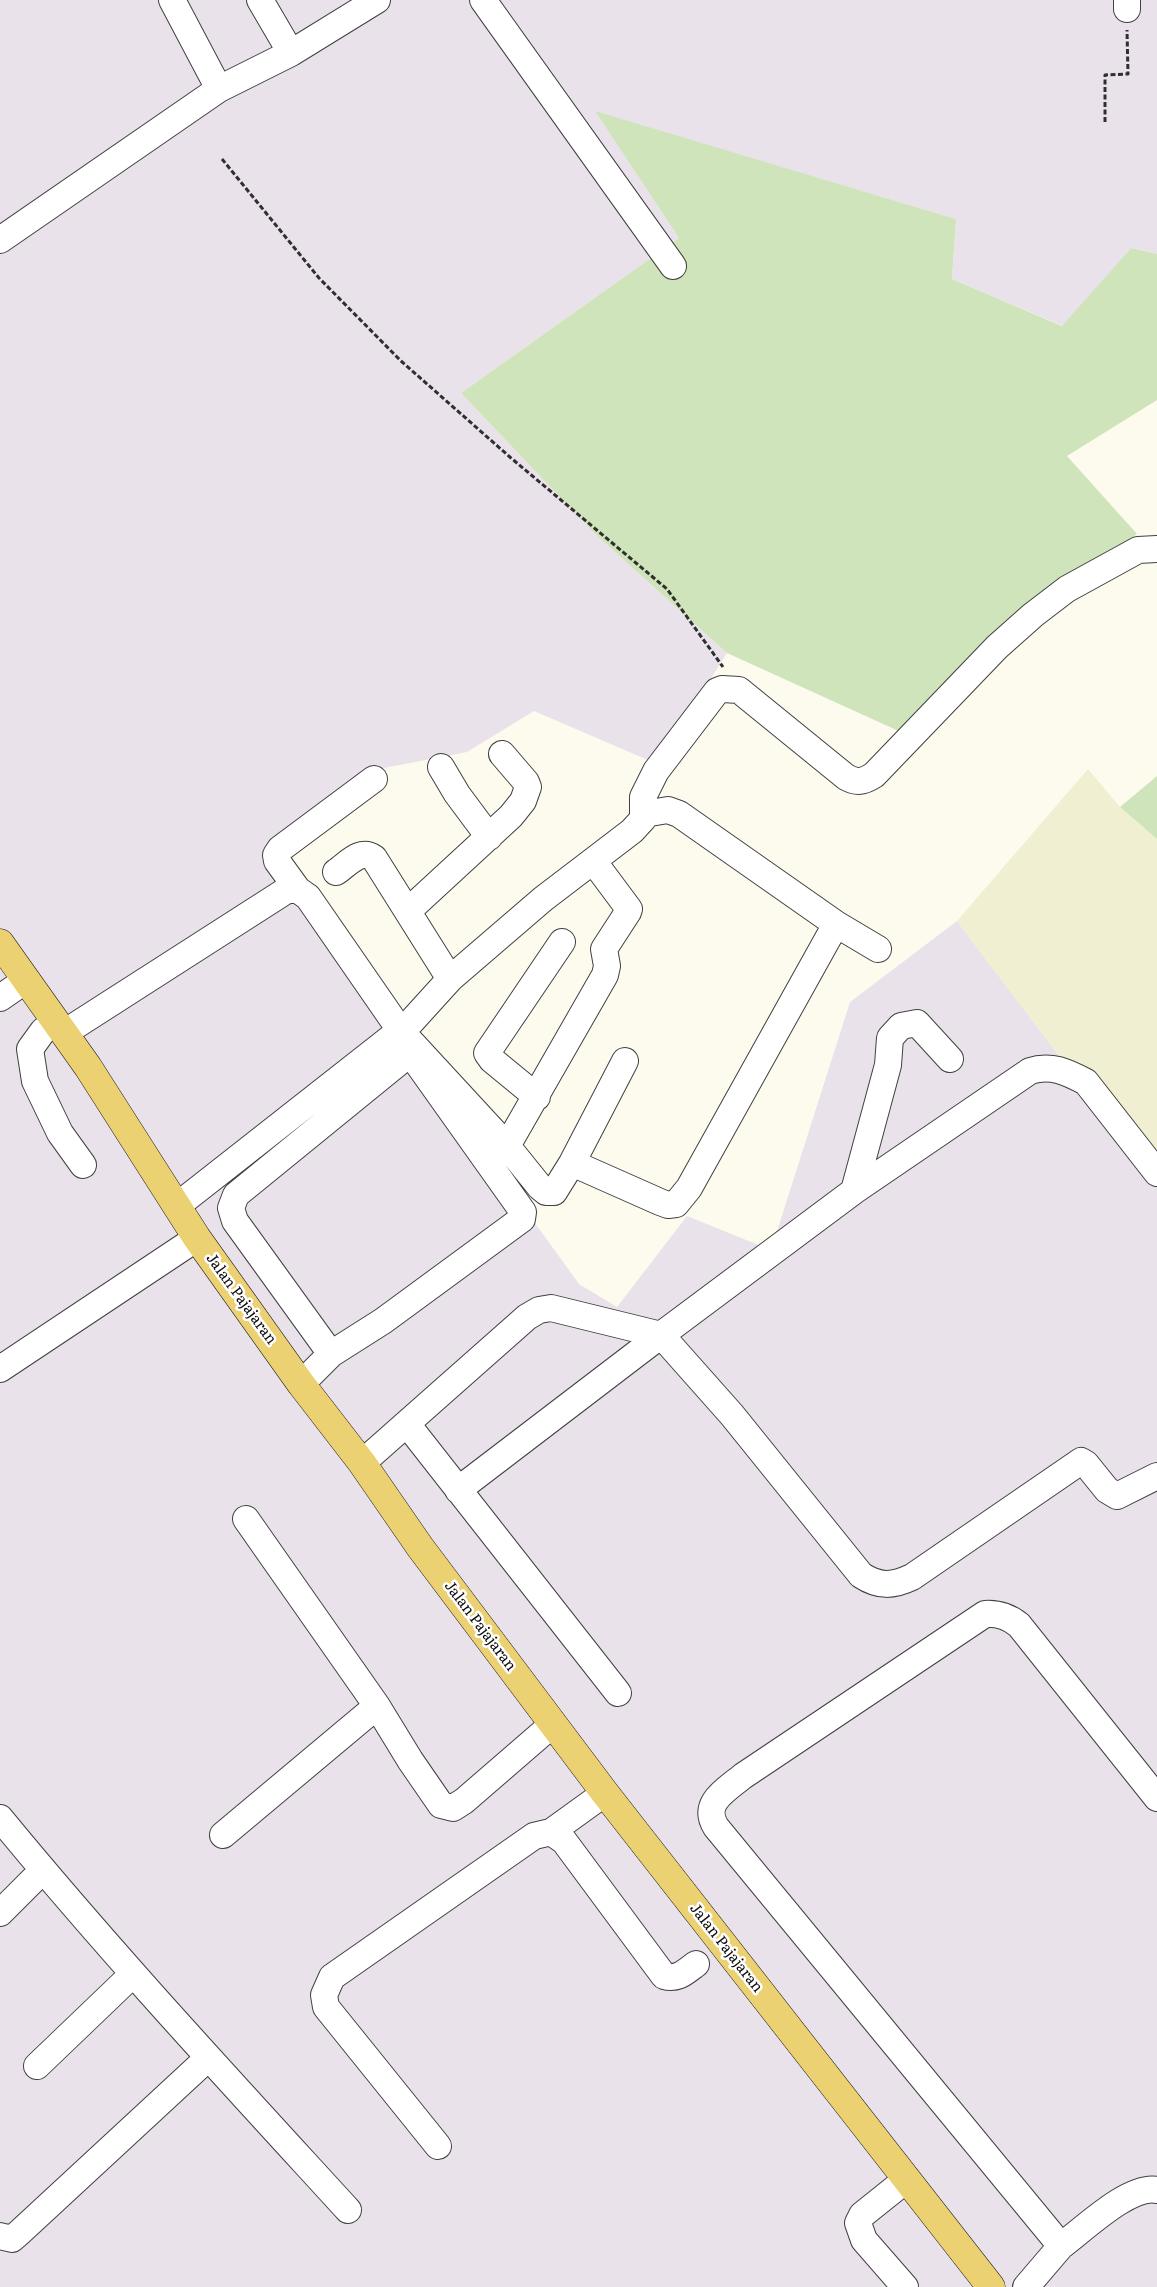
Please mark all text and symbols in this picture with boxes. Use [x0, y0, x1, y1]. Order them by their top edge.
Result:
street label: Jalan Pajajaran [202, 1250, 280, 1348]
street label: Jalan Pajajaran [440, 1577, 520, 1675]
street label: Jalan Pajajaran [686, 1900, 766, 1996]

